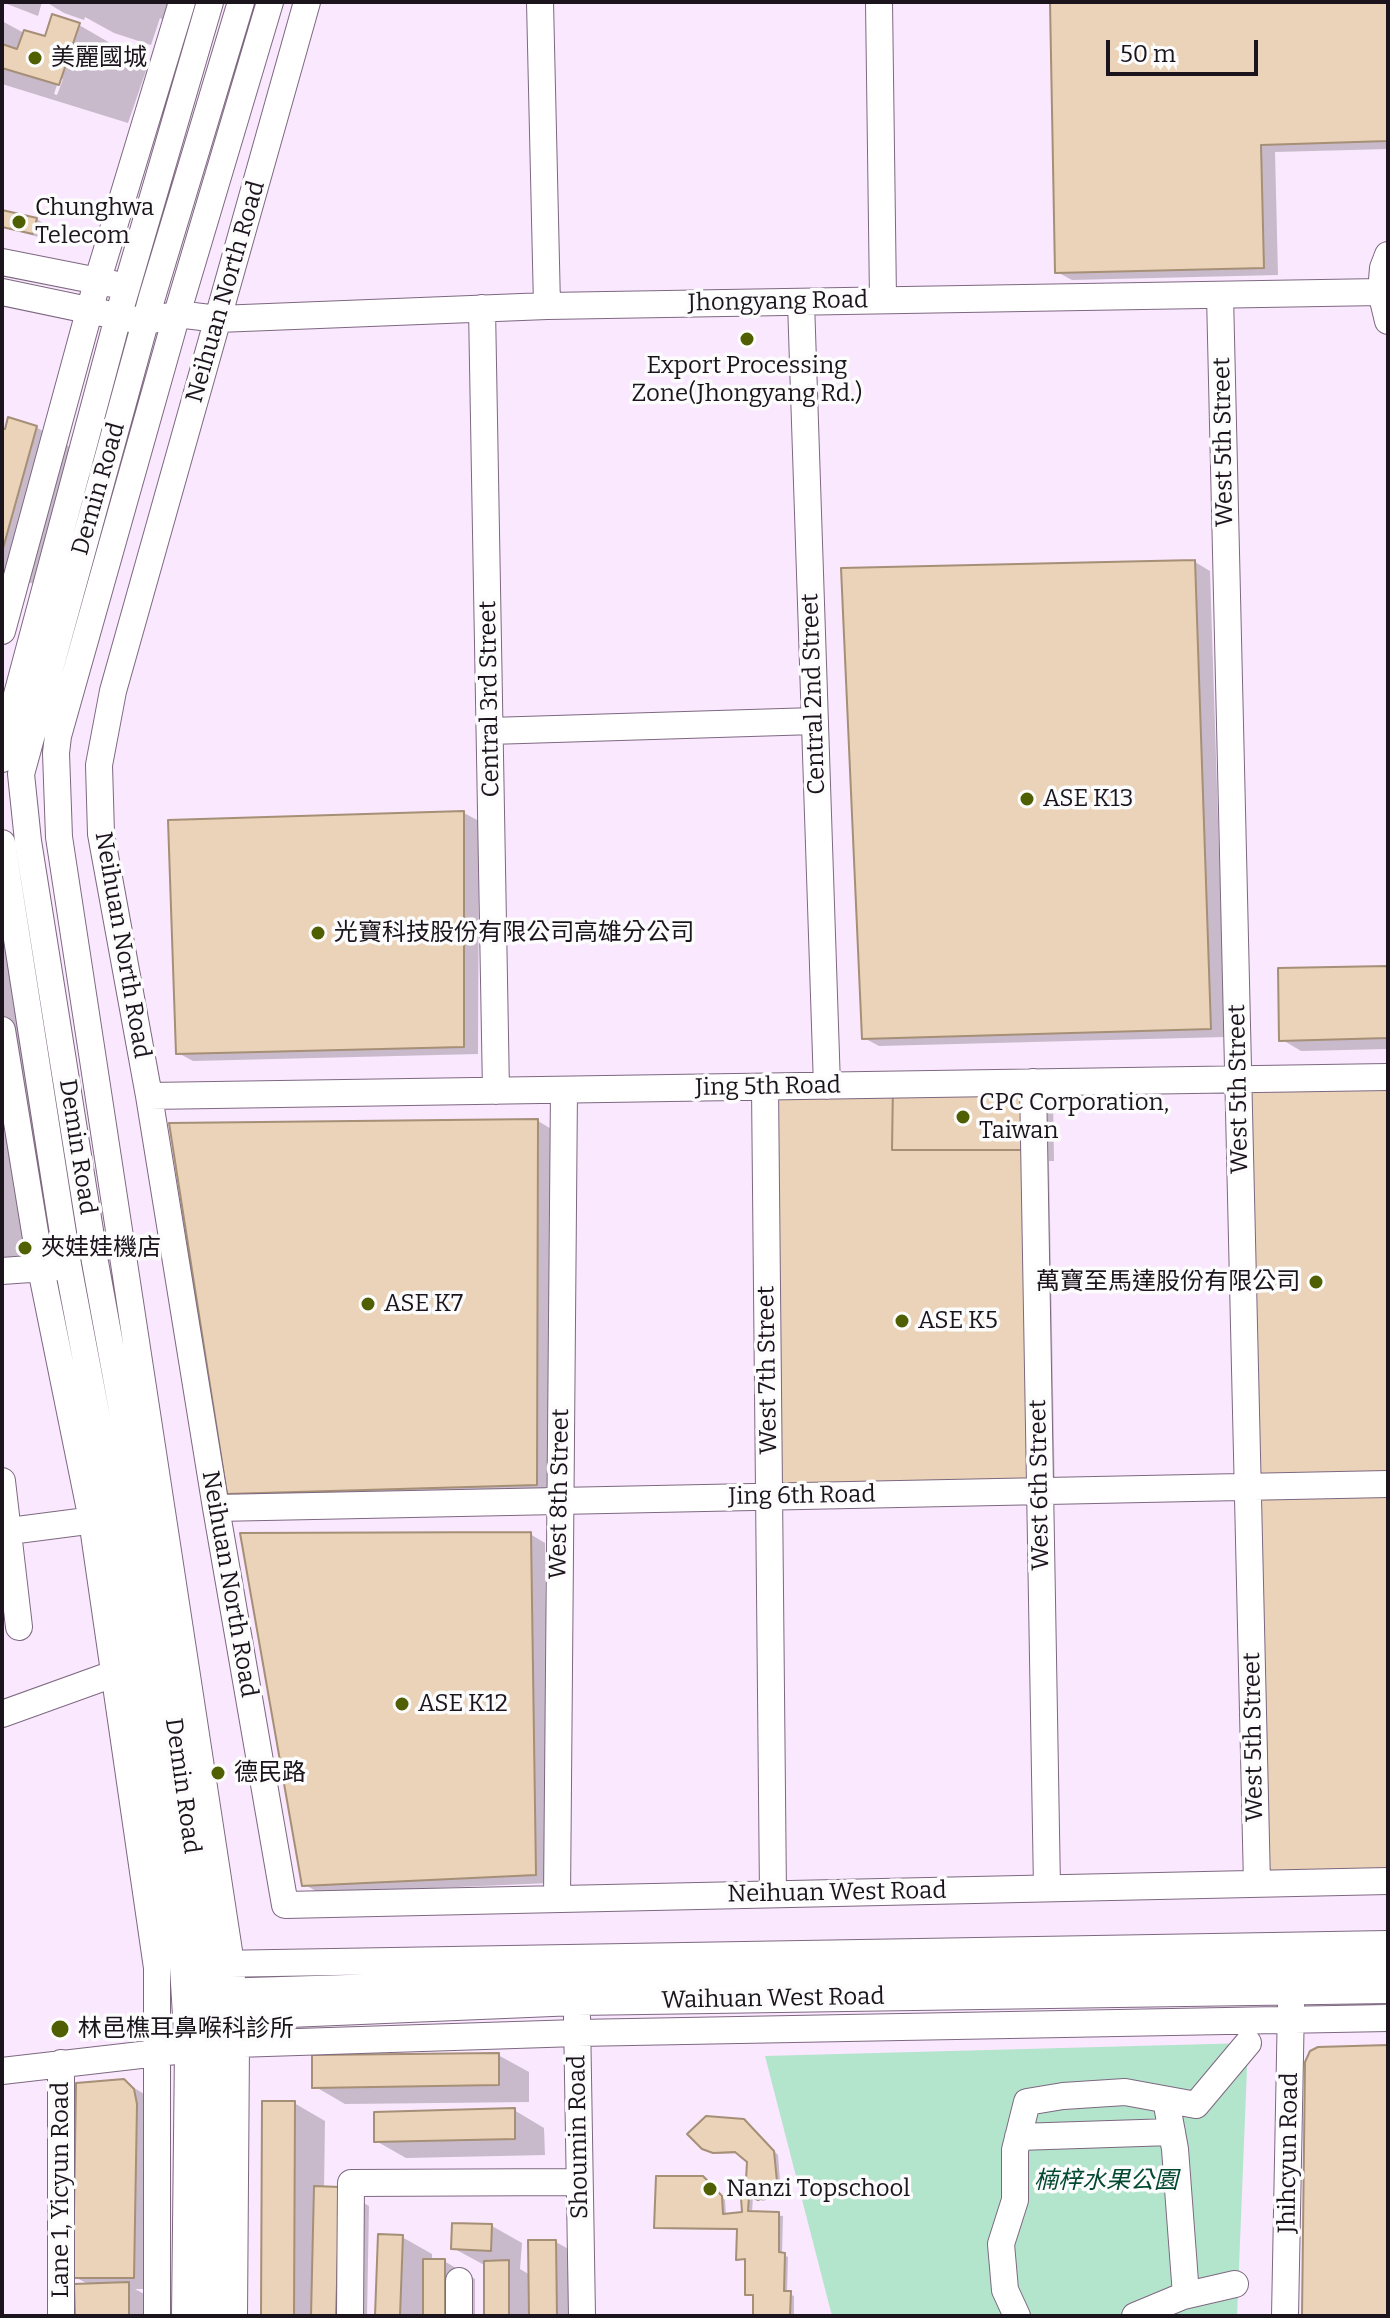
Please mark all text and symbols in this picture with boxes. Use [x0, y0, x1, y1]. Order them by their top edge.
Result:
scale bar [1110, 24, 1262, 74]
text: 50 m [1120, 40, 1176, 68]
place label: 美麗國城 [51, 44, 147, 72]
marker: 美麗國城 [26, 49, 44, 67]
street label: Neihuan North Road [181, 178, 271, 406]
place label: Chunghwa Telecom [35, 194, 154, 250]
marker: Chunghwa Telecom [10, 213, 28, 231]
street label: Jhongyang Road [688, 286, 868, 318]
marker: Export Processing Zone(Jhongyang Rd.) [738, 330, 756, 348]
place label: Export Processing Zone(Jhongyang Rd.) [631, 352, 863, 408]
street label: West 5th Street [1208, 357, 1240, 527]
street label: Demin Road [66, 419, 132, 559]
street label: Central 2nd Street [796, 593, 832, 795]
street label: Central 3rd Street [474, 600, 506, 798]
place label: ASE K13 [1043, 785, 1134, 813]
marker: ASE K13 [1018, 790, 1036, 808]
street label: Neihuan North Road [88, 830, 156, 1060]
place label: 光寶科技股份有限公司高雄分公司 [334, 919, 694, 947]
marker: 光寶科技股份有限公司高雄分公司 [309, 924, 327, 942]
street label: West 5th Street [1223, 1004, 1255, 1174]
street label: Jing 5th Road [695, 1071, 841, 1103]
street label: Demin Road [52, 1077, 102, 1217]
place label: CPC Corporation, Taiwan [979, 1089, 1169, 1145]
marker: CPC Corporation, Taiwan [954, 1108, 972, 1126]
place label: 夾娃娃機店 [41, 1234, 161, 1262]
marker: 夾娃娃機店 [16, 1239, 34, 1257]
place label: 萬寶至馬達股份有限公司 [1036, 1268, 1300, 1296]
marker: 萬寶至馬達股份有限公司 [1307, 1273, 1325, 1291]
street label: West 7th Street [752, 1285, 784, 1455]
place label: ASE K7 [384, 1290, 463, 1318]
marker: ASE K7 [359, 1295, 377, 1313]
place label: ASE K5 [918, 1307, 998, 1335]
marker: ASE K5 [893, 1312, 911, 1330]
street label: West 6th Street [1024, 1399, 1056, 1571]
street label: West 8th Street [544, 1408, 576, 1580]
street label: Neihuan North Road [195, 1469, 263, 1699]
street label: Jing 6th Road [728, 1480, 876, 1512]
street label: West 5th Street [1238, 1652, 1270, 1822]
place label: ASE K12 [418, 1690, 508, 1718]
marker: ASE K12 [393, 1695, 411, 1713]
street label: Demin Road [158, 1716, 206, 1856]
place label: 德民路 [234, 1759, 306, 1787]
marker: 德民路 [209, 1764, 227, 1782]
street label: Neihuan West Road [727, 1877, 947, 1909]
street label: Waihuan West Road [661, 1983, 885, 2015]
place label: 林邑樵耳鼻喉科診所 [78, 2015, 294, 2043]
marker: 林邑樵耳鼻喉科診所 [49, 2018, 71, 2040]
street label: Shoumin Road [563, 2055, 595, 2219]
street label: Jhihcyun Road [1273, 2072, 1305, 2234]
street label: Lane 1, Yicyun Road [47, 2082, 75, 2298]
park label: 楠梓水果公園 [1034, 2167, 1178, 2195]
place label: Nanzi Topschool [726, 2175, 910, 2203]
marker: Nanzi Topschool [701, 2180, 719, 2198]

